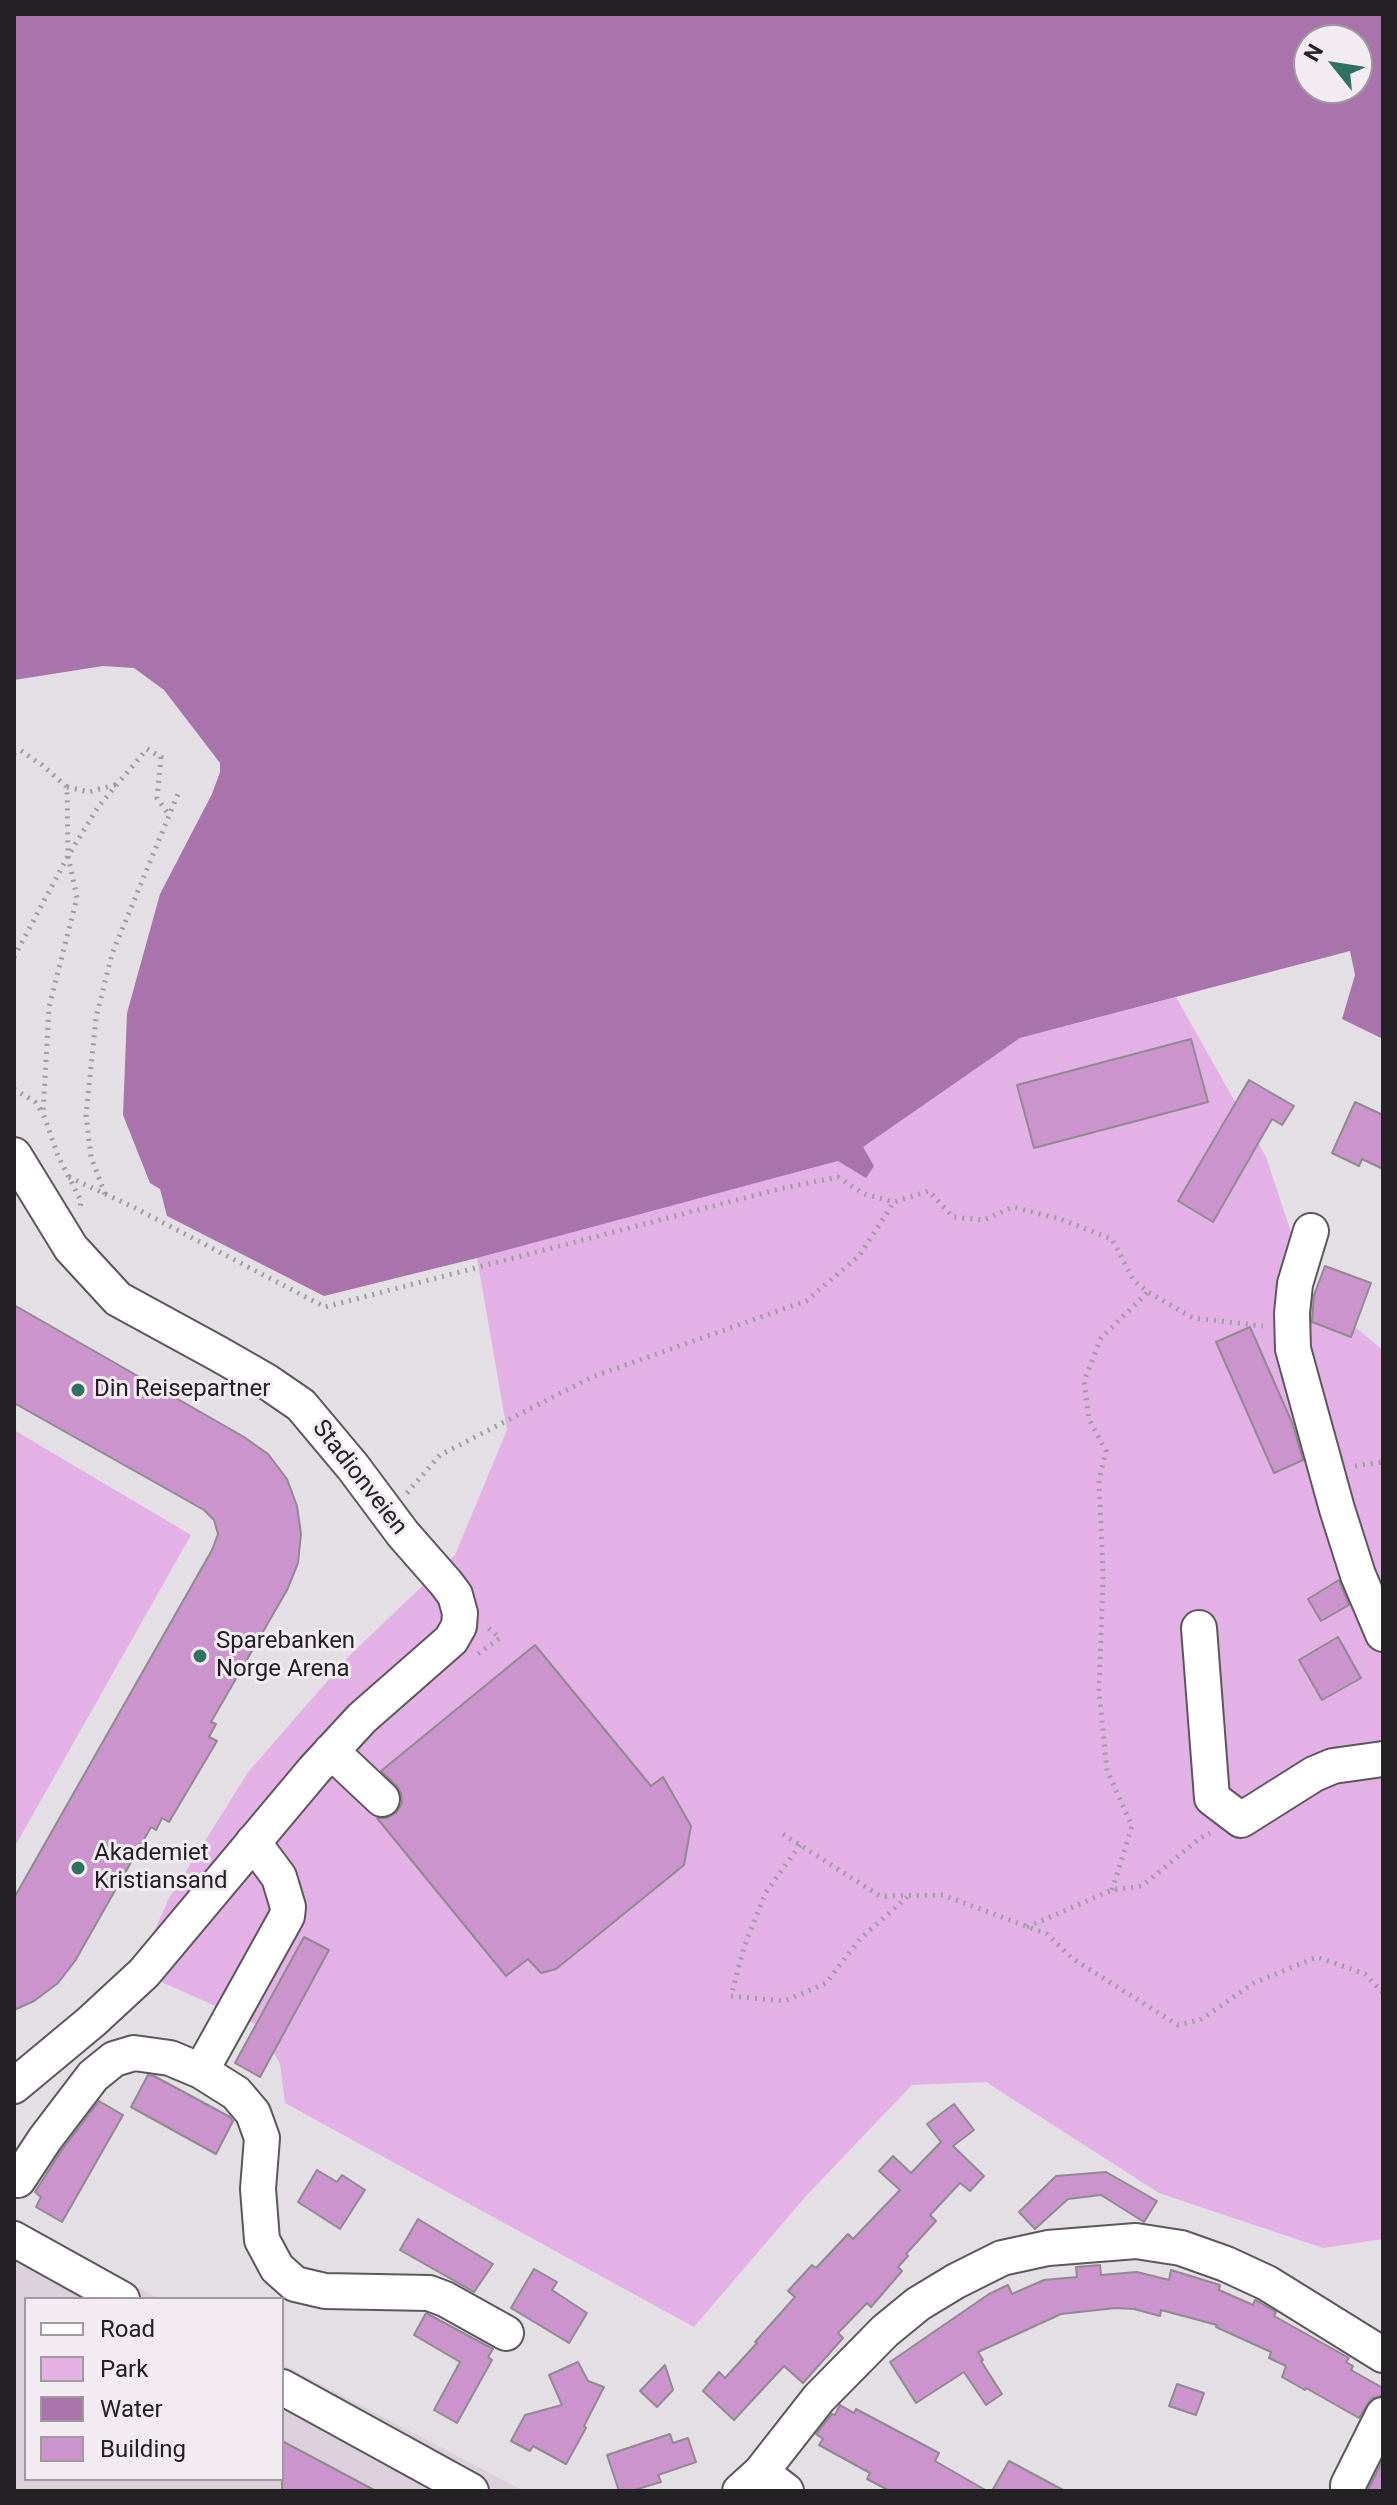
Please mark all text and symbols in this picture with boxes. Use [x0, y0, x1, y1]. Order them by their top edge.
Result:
north arrow [1293, 24, 1373, 104]
text: N [1299, 40, 1328, 66]
place label: Din Reisepartner [94, 1376, 270, 1404]
marker: Din Reisepartner [69, 1381, 87, 1399]
street label: Stadionveien [305, 1415, 413, 1541]
place label: Sparebanken Norge Arena [216, 1628, 355, 1684]
marker: Sparebanken Norge Arena [191, 1647, 209, 1665]
place label: Akademiet Kristiansand [94, 1840, 228, 1896]
marker: Akademiet Kristiansand [69, 1859, 87, 1877]
legend [24, 2297, 284, 2481]
text: Road [100, 2315, 155, 2343]
text: Park [100, 2355, 148, 2383]
text: Water [100, 2395, 163, 2423]
text: Building [100, 2435, 186, 2463]

